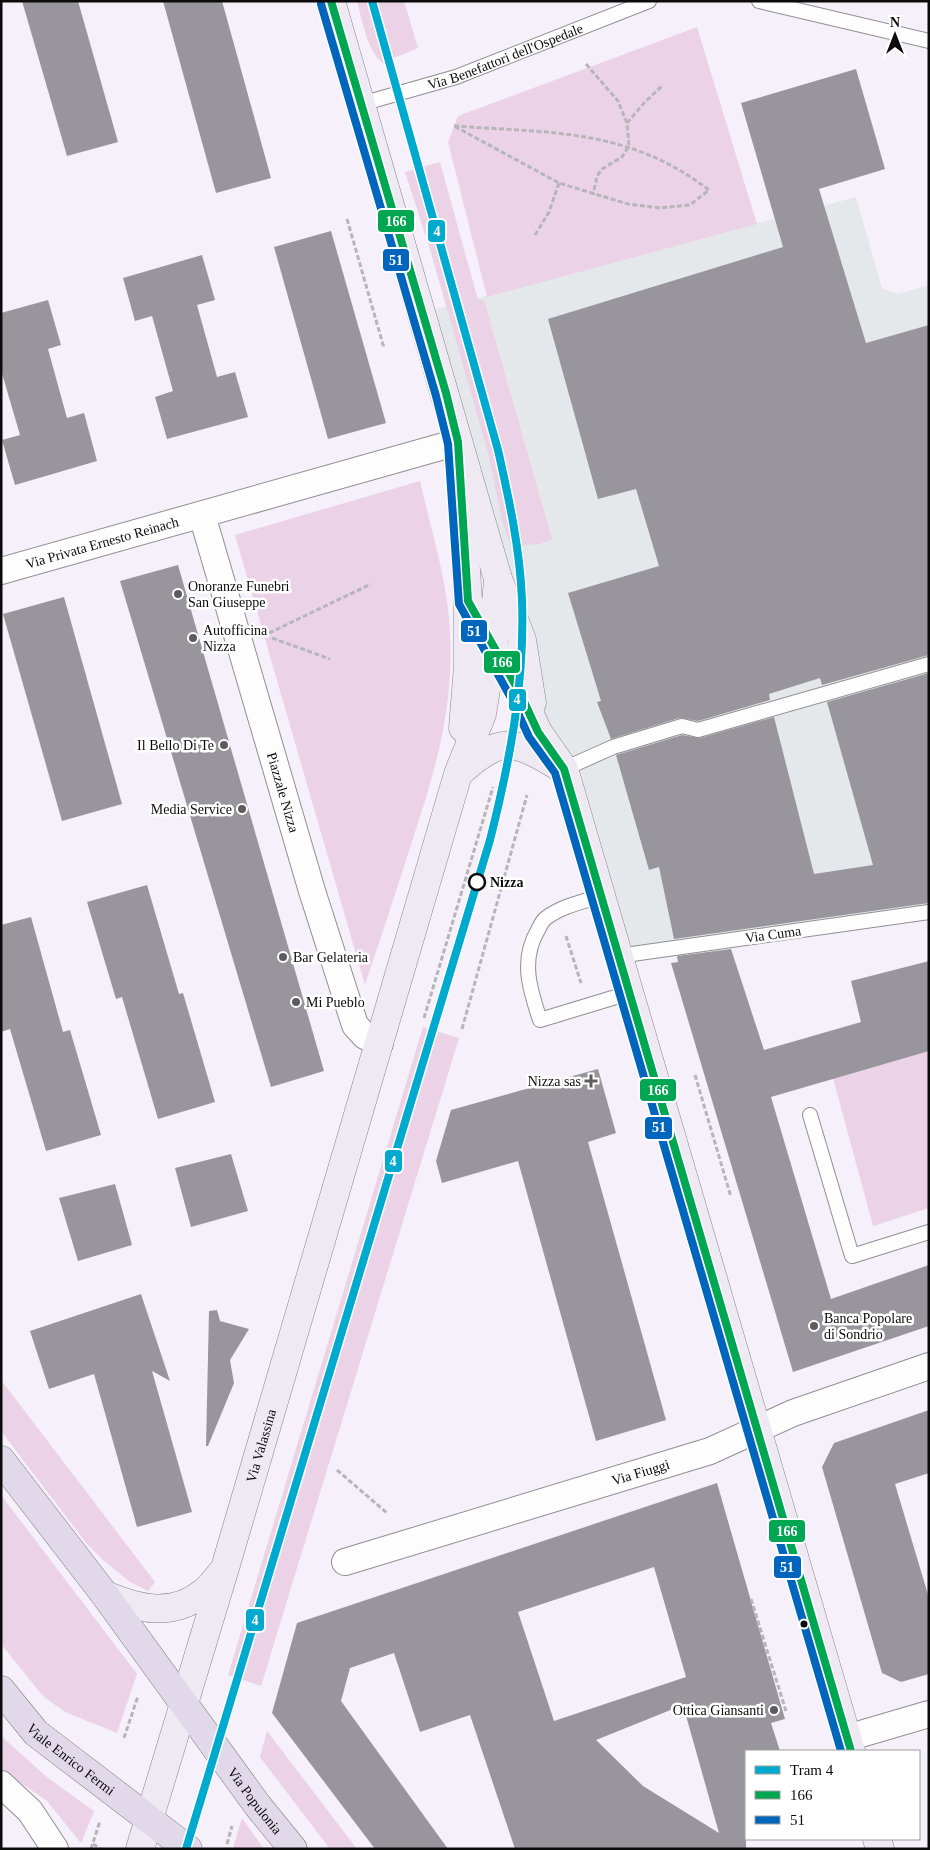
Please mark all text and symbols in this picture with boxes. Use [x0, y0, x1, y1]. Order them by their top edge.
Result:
north arrow [870, 10, 920, 60]
text: N [890, 15, 900, 30]
street label: Via Benefattori dell'Ospedale [426, 21, 585, 93]
line badge: 166 [377, 209, 415, 233]
text: 166 [386, 214, 407, 229]
line badge: 4 [427, 219, 446, 243]
text: 4 [434, 224, 441, 239]
line badge: 51 [382, 248, 410, 272]
text: 51 [389, 253, 403, 268]
street label: Via Privata Ernesto Reinach [24, 514, 180, 572]
place label: Onoranze Funebri San Giuseppe [188, 579, 290, 610]
marker: Onoranze Funebri San Giuseppe [172, 588, 184, 600]
line badge: 51 [460, 619, 488, 643]
place label: Autofficina Nizza [203, 623, 268, 654]
text: 51 [467, 624, 481, 639]
marker: Autofficina Nizza [187, 632, 199, 644]
line badge: 166 [483, 650, 521, 674]
text: 166 [492, 655, 513, 670]
line badge: 4 [508, 688, 527, 712]
text: 4 [514, 692, 521, 707]
place label: Il Bello Di Te [137, 738, 214, 753]
marker: Il Bello Di Te [218, 739, 230, 751]
street label: Piazzale Nizza [264, 751, 302, 835]
place label: Media Service [151, 802, 232, 817]
marker: Media Service [236, 803, 248, 815]
marker: Nizza [468, 873, 486, 891]
place label: Nizza [490, 875, 523, 890]
street label: Via Cuma [744, 923, 803, 946]
place label: Bar Gelateria [293, 950, 369, 965]
marker: Bar Gelateria [277, 951, 289, 963]
place label: Mi Pueblo [306, 995, 365, 1010]
marker: Mi Pueblo [290, 996, 302, 1008]
place label: Nizza sas [528, 1074, 581, 1089]
marker: Nizza sas [585, 1075, 597, 1087]
line badge: 166 [639, 1078, 677, 1102]
text: 166 [648, 1083, 669, 1098]
line badge: 51 [644, 1116, 673, 1140]
text: 51 [652, 1120, 666, 1135]
line badge: 4 [384, 1149, 403, 1173]
text: 4 [390, 1154, 397, 1169]
place label: Banca Popolare di Sondrio [824, 1311, 912, 1342]
marker: Banca Popolare di Sondrio [808, 1320, 820, 1332]
street label: Via Valassina [244, 1407, 279, 1484]
street label: Via Fiuggi [610, 1457, 672, 1488]
line badge: 166 [768, 1519, 806, 1543]
text: 166 [777, 1524, 798, 1539]
line badge: 51 [773, 1555, 802, 1579]
text: 51 [780, 1560, 794, 1575]
line badge: 4 [245, 1608, 265, 1632]
text: 4 [252, 1613, 259, 1628]
unlabelled marker [799, 1619, 809, 1629]
place label: Ottica Giansanti [673, 1703, 764, 1718]
marker: Ottica Giansanti [768, 1704, 780, 1716]
street label: Viale Enrico Fermi [23, 1721, 118, 1798]
legend [745, 1750, 920, 1840]
text: Tram 4 [790, 1762, 834, 1778]
street label: Via Populonia [225, 1765, 285, 1838]
text: 166 [790, 1787, 813, 1803]
text: 51 [790, 1812, 805, 1828]

